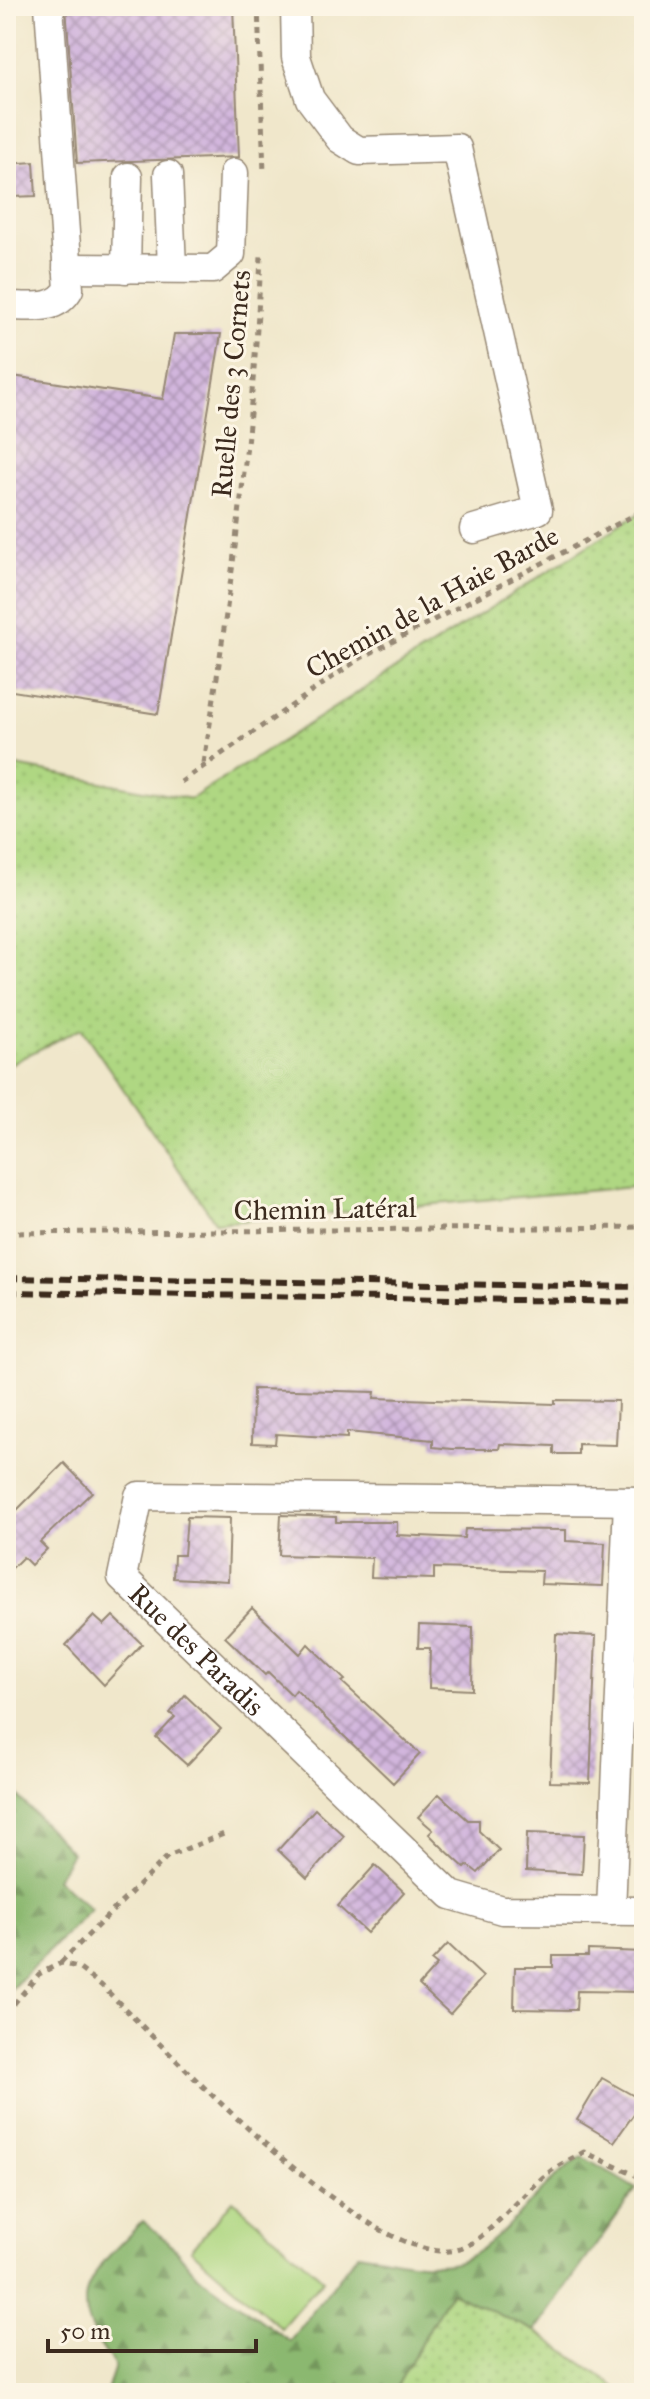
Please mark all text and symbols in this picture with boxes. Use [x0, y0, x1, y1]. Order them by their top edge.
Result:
street label: Ruelle des 3 Cornets [204, 269, 258, 499]
street label: Chemin de la Haie Barde [300, 518, 564, 686]
street label: Chemin Latéral [233, 1190, 417, 1228]
street label: Rue des Paradis [122, 1576, 272, 1723]
scale bar [48, 2303, 256, 2353]
text: 50 m [60, 2316, 110, 2346]

